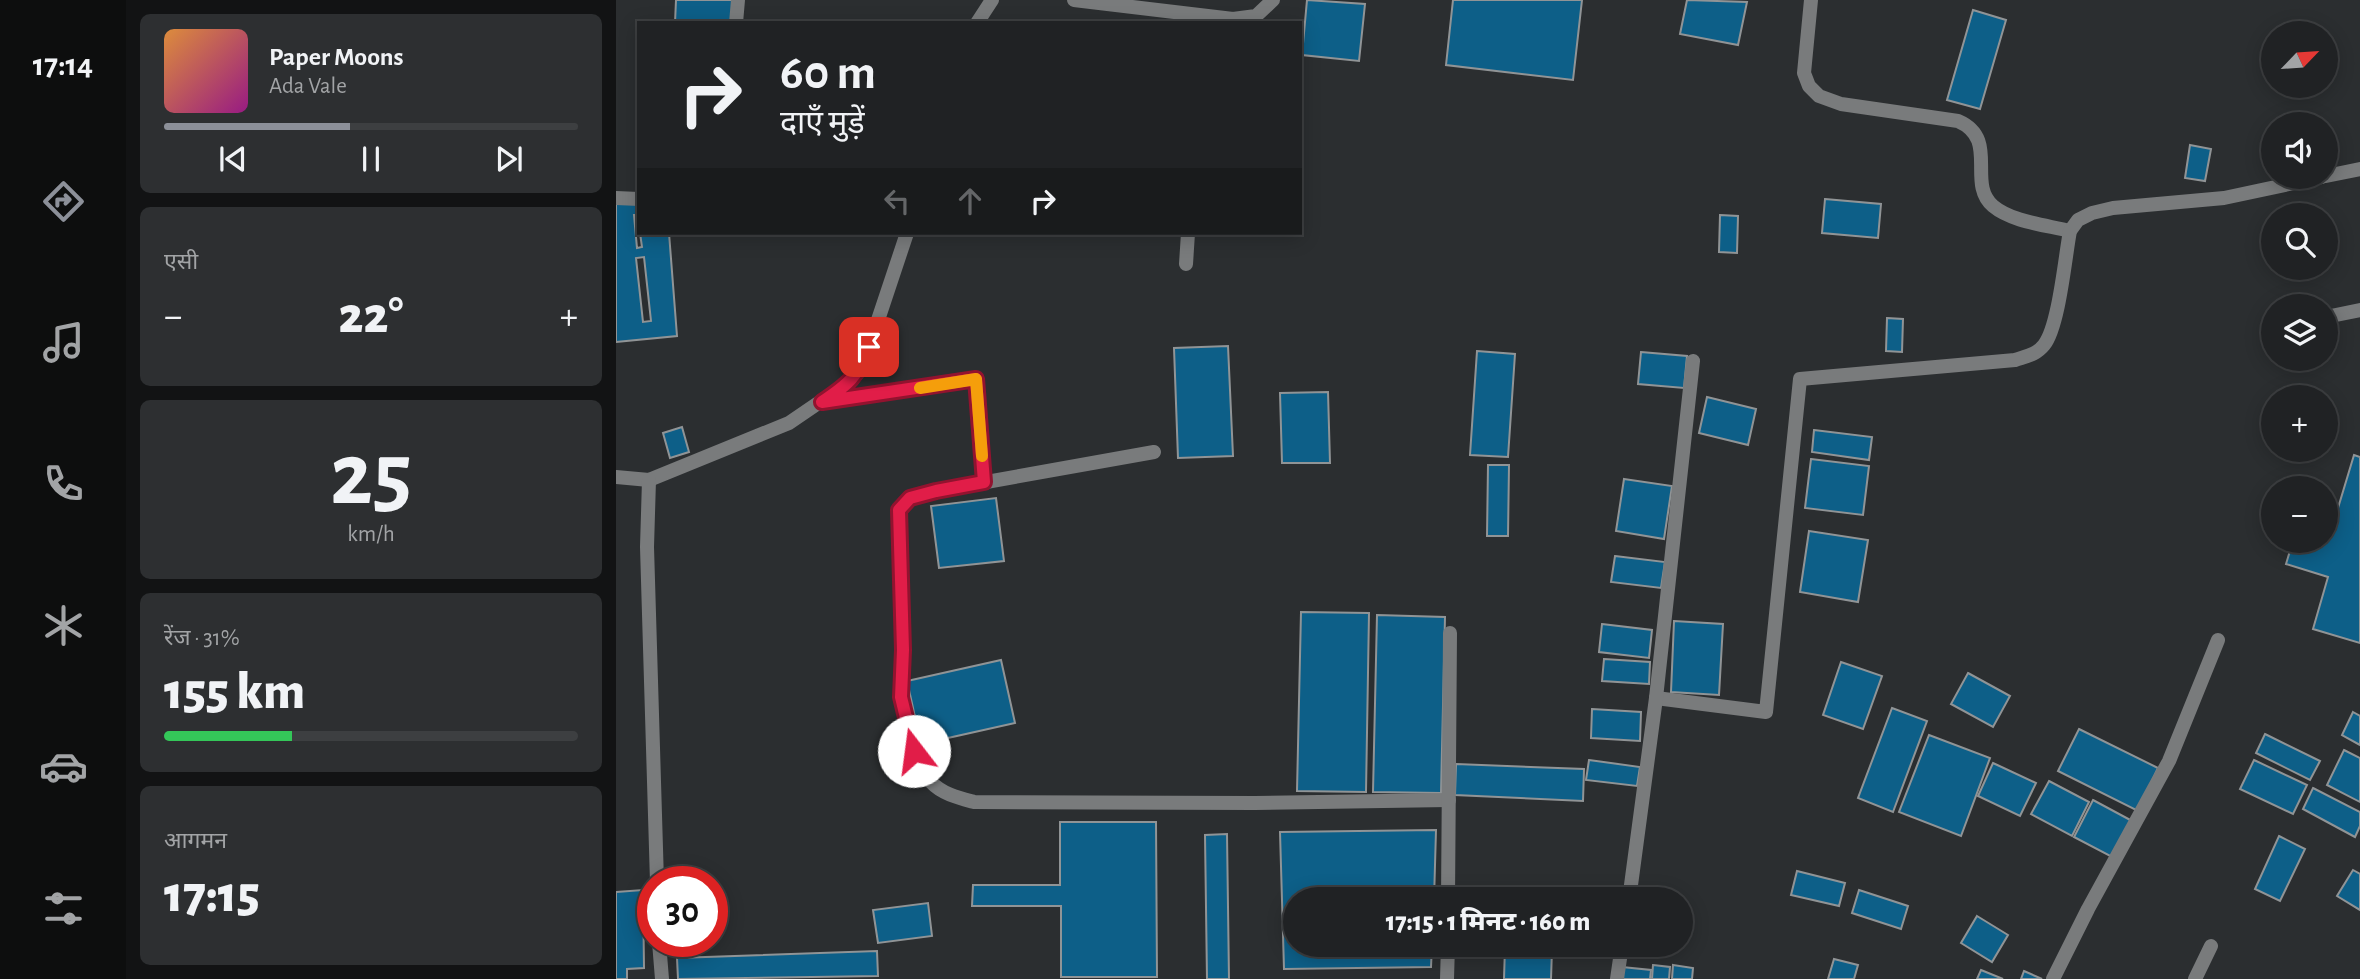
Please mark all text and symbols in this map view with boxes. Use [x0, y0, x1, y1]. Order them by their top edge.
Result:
north arrow [2261, 21, 2338, 98]
map controls [2261, 21, 2338, 553]
text: Paper Moons [269, 44, 404, 70]
text: 17:14 [33, 49, 93, 81]
icon: right [665, 49, 756, 140]
text: 60 m [780, 49, 876, 98]
text: Ada Vale [269, 75, 347, 98]
text: दाएँ मुड़ें [780, 107, 865, 139]
button: sound [2261, 112, 2338, 189]
icon: previous [214, 140, 252, 178]
icon: pause [352, 140, 390, 178]
icon: next [490, 140, 528, 178]
icon: directions [39, 177, 88, 226]
icon: left [878, 182, 916, 220]
icon: ahead [951, 182, 989, 220]
icon: right [1024, 182, 1062, 220]
button: search [2261, 203, 2338, 280]
text: एसी [164, 251, 198, 274]
text: 22° [338, 290, 404, 342]
button: layers [2261, 294, 2338, 371]
text: − [164, 298, 182, 336]
text: + [560, 298, 578, 336]
pin [839, 317, 899, 377]
icon: music [39, 318, 88, 367]
icon: arrive [850, 328, 888, 366]
button: + [2261, 385, 2338, 462]
text: 25 [330, 430, 412, 521]
icon: phone [39, 459, 88, 508]
button: − [2261, 476, 2338, 553]
text: km/h [347, 523, 395, 546]
icon: climate [39, 601, 88, 650]
text: रेंज · 31% [164, 627, 240, 650]
text: 155 km [164, 666, 305, 718]
position arrow [877, 714, 951, 788]
icon: car [39, 742, 88, 791]
text: आगमन [164, 830, 227, 853]
speed limit sign: 30 [637, 866, 728, 957]
text: 17:15 [164, 869, 260, 921]
icon: filters [39, 884, 88, 933]
text: 17:15 · 1 मिनट · 160 m [1386, 909, 1590, 935]

